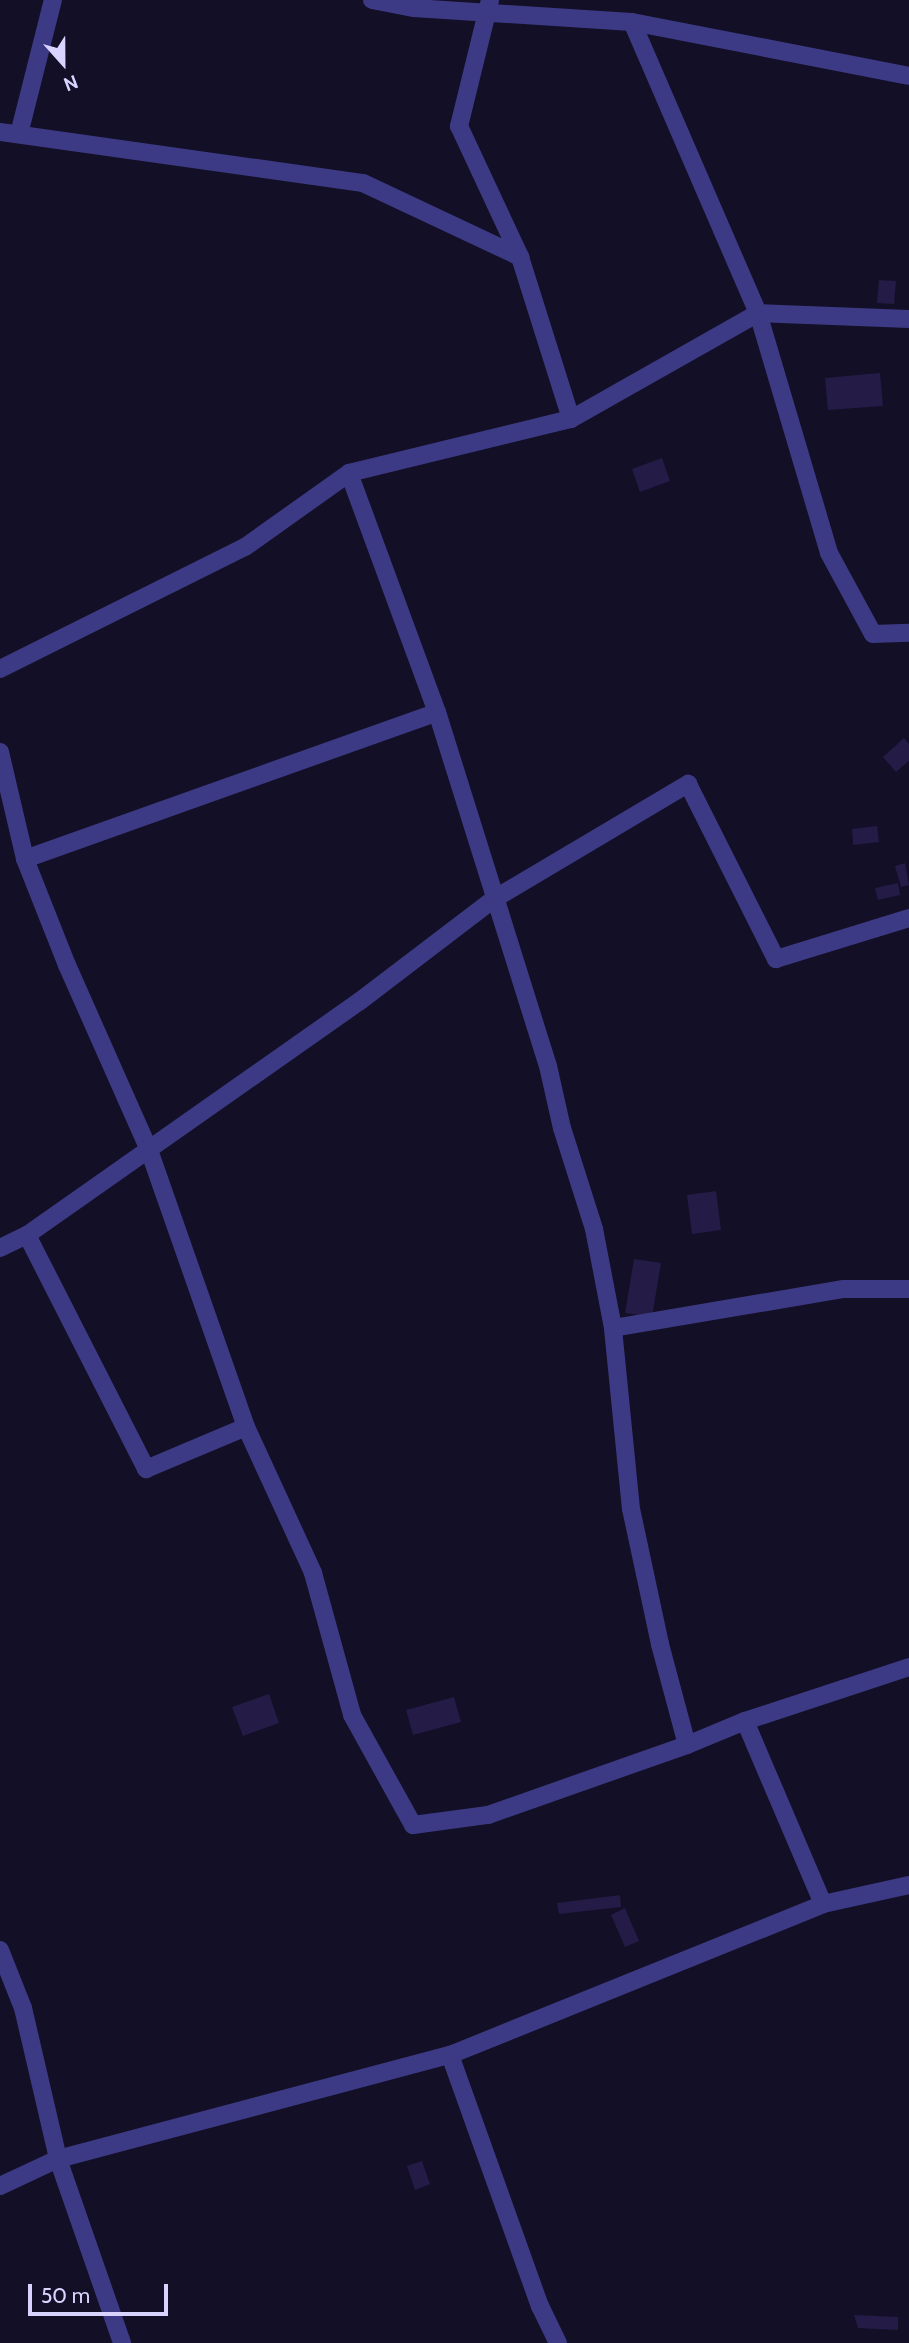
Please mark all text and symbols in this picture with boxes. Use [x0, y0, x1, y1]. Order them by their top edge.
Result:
north arrow [28, 28, 98, 98]
text: N [60, 70, 81, 96]
scale bar [32, 2270, 172, 2314]
text: 50 m [41, 2283, 90, 2308]

